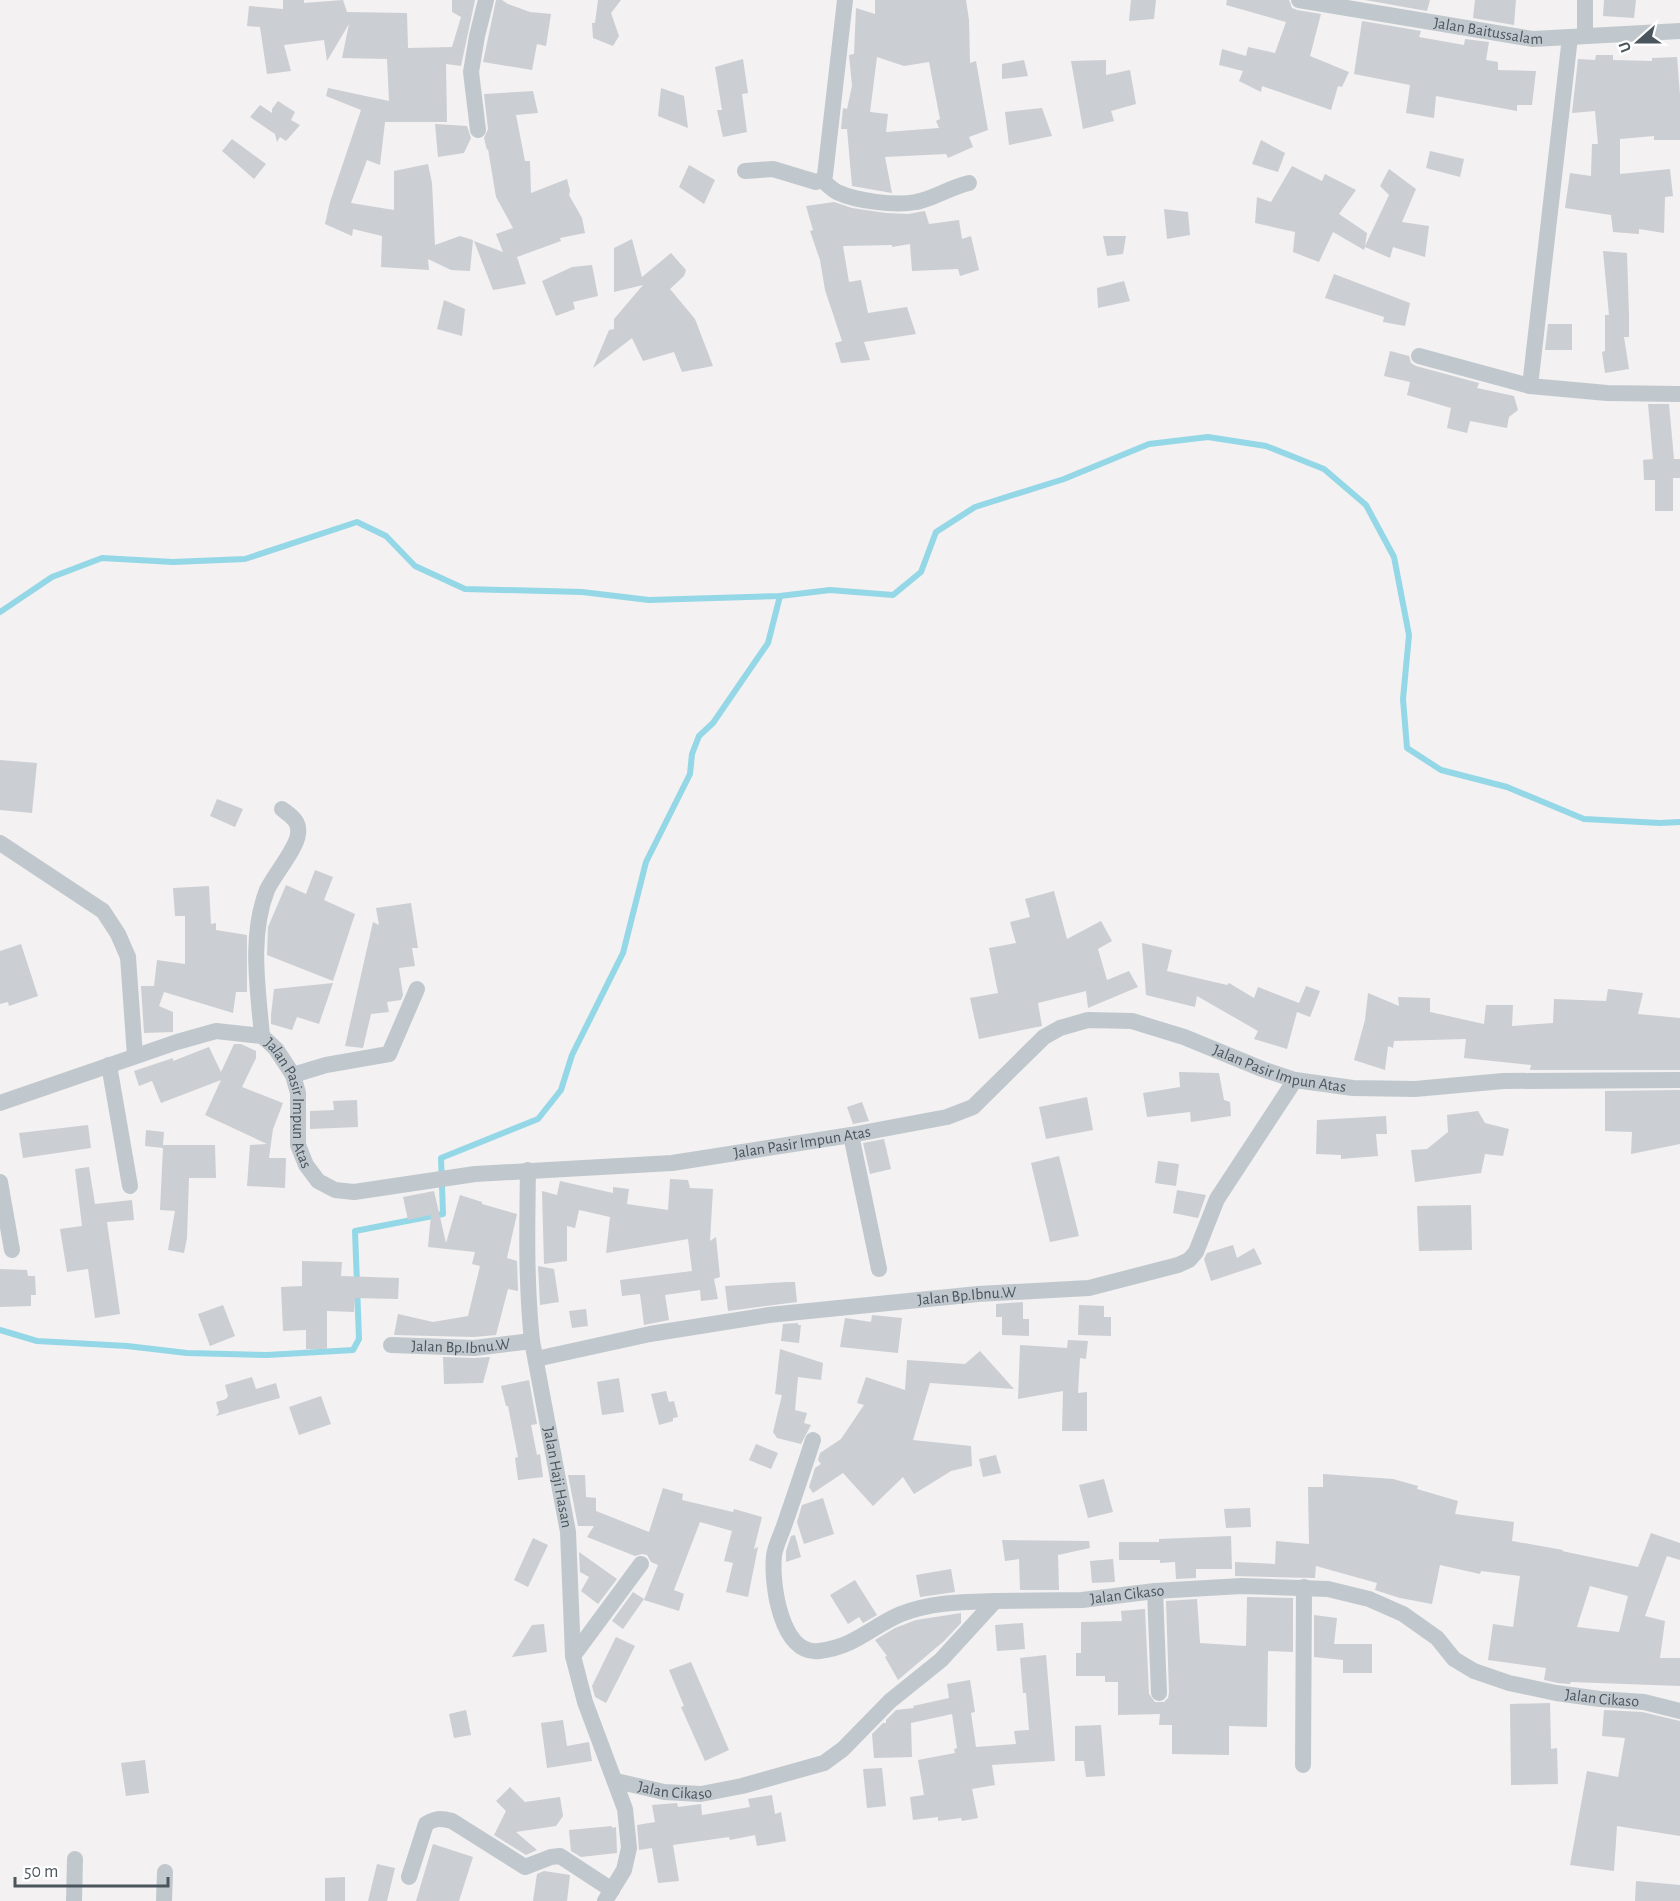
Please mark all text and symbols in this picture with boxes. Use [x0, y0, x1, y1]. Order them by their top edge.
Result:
north arrow [1608, 12, 1668, 72]
street label: Jalan Baitussalam [1433, 15, 1543, 47]
text: U [1616, 39, 1634, 55]
street label: Jalan Pasir Impun Atas [262, 1035, 315, 1171]
street label: Jalan Pasir Impun Atas [1211, 1042, 1347, 1095]
street label: Jalan Pasir Impun Atas [732, 1123, 872, 1161]
street label: Jalan Bp.Ibnu.W [917, 1284, 1017, 1308]
street label: Jalan Bp.Ibnu.W [411, 1336, 512, 1356]
street label: Jalan Haji Hasan [540, 1426, 575, 1529]
street label: Jalan Cikaso [1089, 1582, 1165, 1607]
street label: Jalan Cikaso [1564, 1686, 1640, 1710]
street label: Jalan Cikaso [636, 1778, 713, 1802]
scale bar [15, 1850, 168, 1888]
text: 50 m [24, 1863, 58, 1881]

